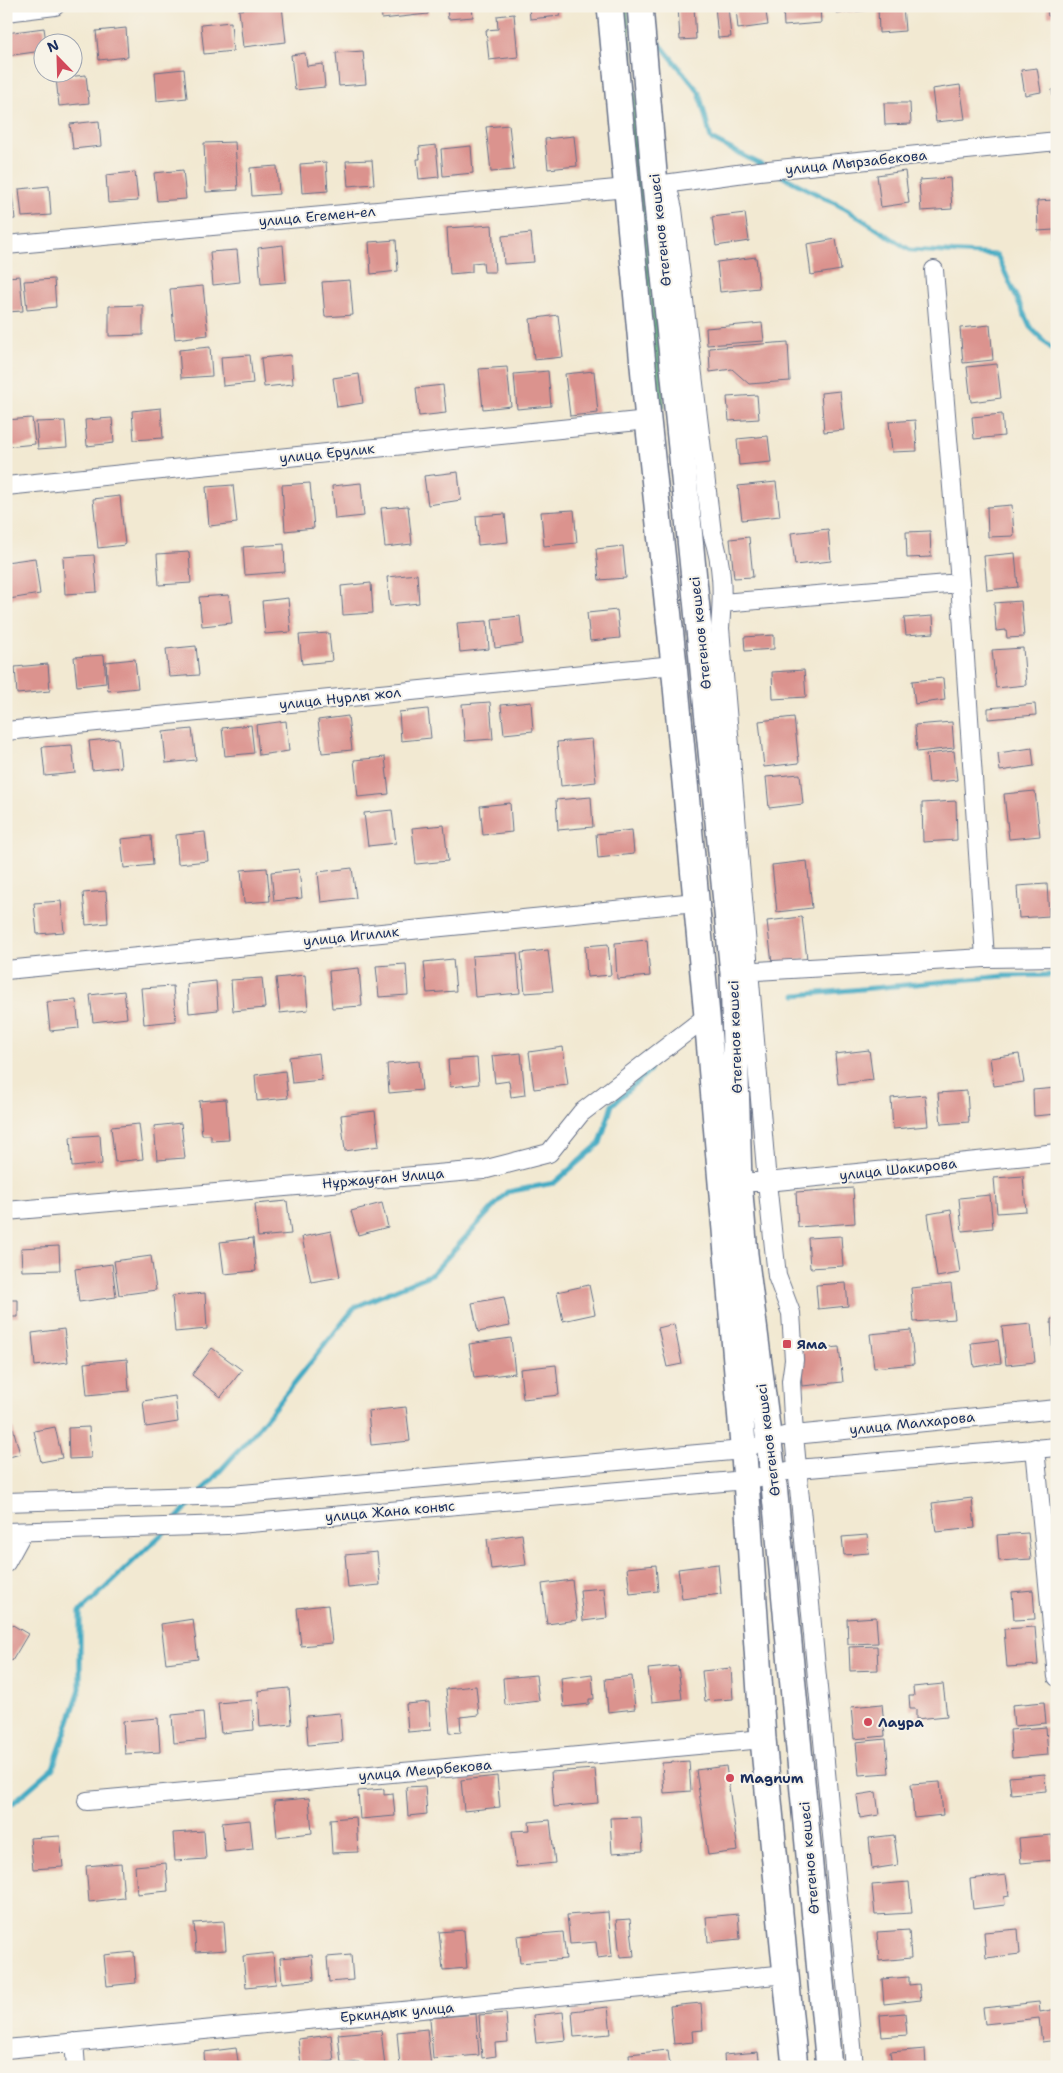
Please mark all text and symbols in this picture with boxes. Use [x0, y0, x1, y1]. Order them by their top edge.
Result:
north arrow [32, 32, 82, 82]
text: N [44, 36, 62, 56]
street label: улица Мырзабекова [784, 146, 928, 178]
street label: Өтегенов көшесі [645, 173, 675, 287]
street label: улица Егемен-ел [258, 202, 376, 230]
street label: улица Ерулик [279, 439, 376, 467]
street label: Өтегенов көшесі [685, 576, 715, 690]
street label: улица Нурлы жол [278, 683, 402, 713]
street label: улица Игилик [302, 922, 400, 950]
street label: Өтегенов көшесі [724, 980, 746, 1094]
street label: улица Шакирова [839, 1154, 958, 1184]
street label: Нұржауған Улица [321, 1164, 445, 1192]
place label: Яма [797, 1335, 828, 1353]
marker: Яма [781, 1338, 793, 1350]
street label: Өтегенов көшесі [752, 1383, 784, 1497]
street label: улица Малхарова [849, 1407, 976, 1439]
street label: улица Жана коныс [324, 1496, 456, 1526]
place label: Лаура [878, 1713, 924, 1731]
marker: Лаура [862, 1716, 874, 1728]
street label: улица Меирбекова [358, 1755, 493, 1785]
place label: Magnum [740, 1769, 804, 1787]
marker: Magnum [724, 1772, 736, 1784]
street label: Өтегенов көшесі [795, 1801, 823, 1915]
street label: Еркиндык улица [339, 1998, 455, 2026]

